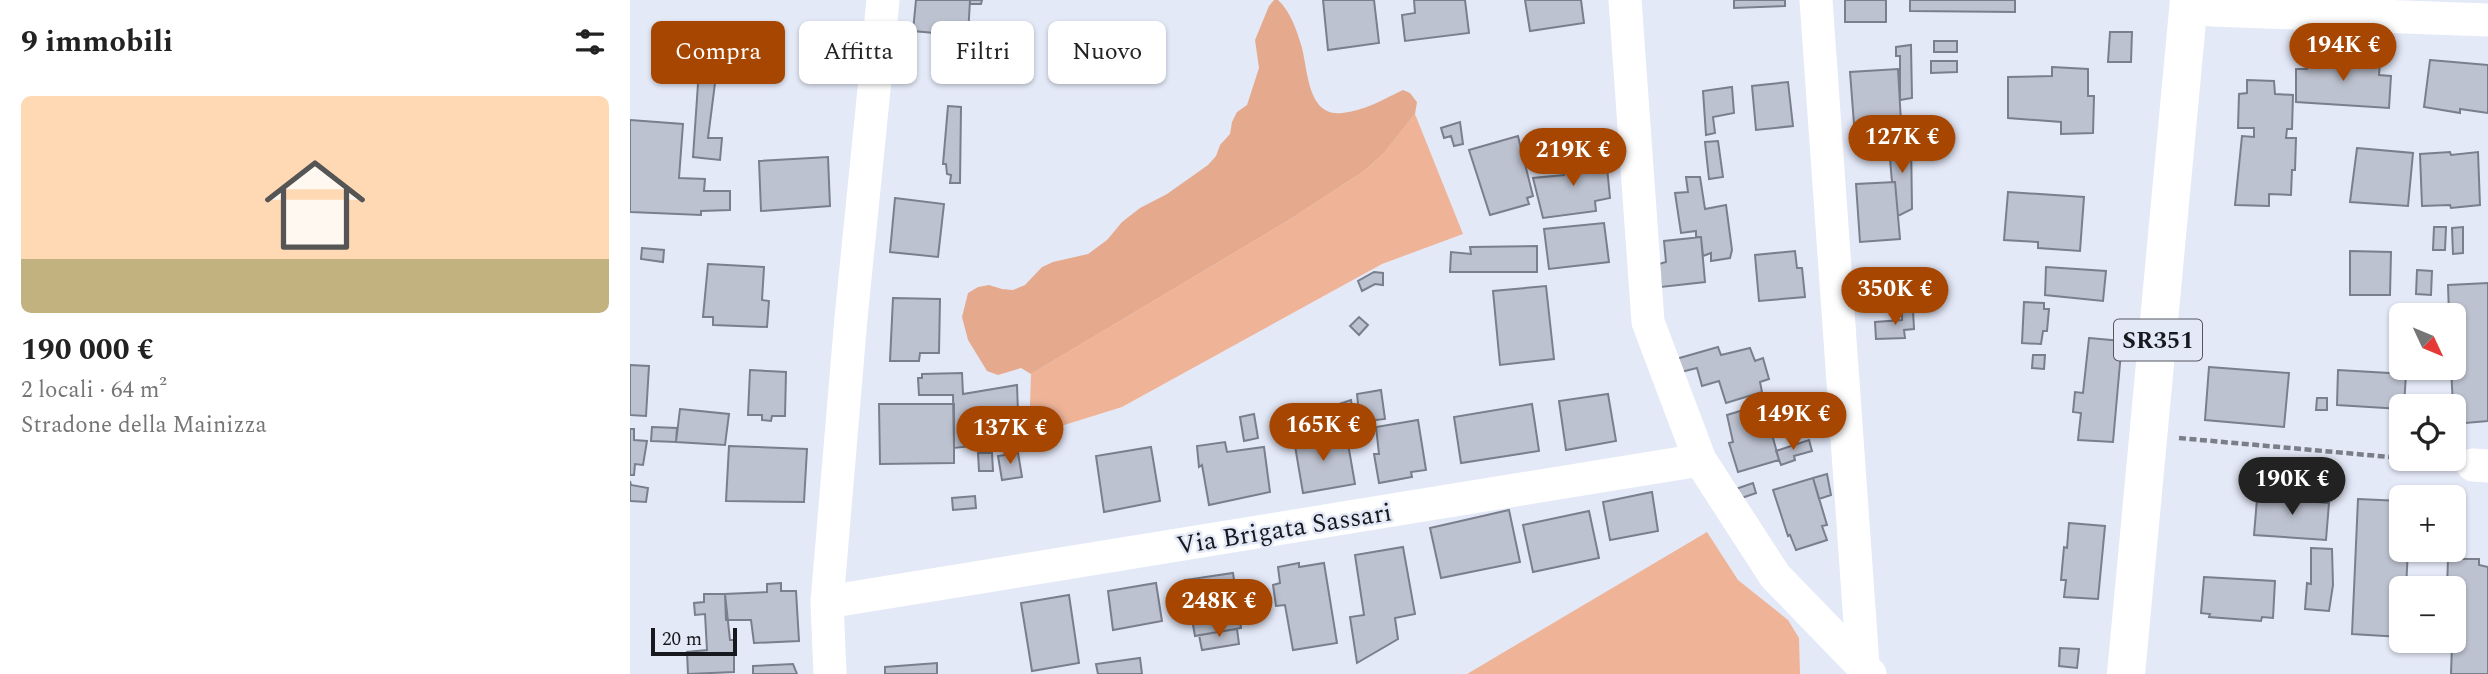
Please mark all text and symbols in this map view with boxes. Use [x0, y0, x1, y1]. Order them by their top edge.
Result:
text: 9 immobili [21, 19, 173, 65]
chip: Compra [651, 21, 785, 84]
chip: Affitta [799, 21, 917, 84]
chip: Filtri [931, 21, 1034, 84]
chip: Nuovo [1048, 21, 1166, 84]
icon: filters [571, 23, 609, 61]
pin: 194K € [2286, 24, 2400, 83]
text: 194K € [2305, 28, 2381, 63]
pin: 127K € [1845, 116, 1959, 175]
text: 127K € [1864, 120, 1940, 155]
pin: 219K € [1516, 128, 1630, 188]
text: 219K € [1535, 133, 1611, 168]
icon: home [252, 142, 378, 268]
pin: 350K € [1838, 268, 1952, 327]
text: 350K € [1857, 272, 1933, 307]
north arrow [2389, 303, 2466, 380]
map controls [2389, 303, 2466, 653]
road number: SR351 [2114, 320, 2202, 360]
text: 190 000 € [21, 327, 154, 373]
text: 2 locali · 64 m² [21, 373, 167, 408]
pin: 149K € [1736, 392, 1850, 452]
button: locate [2389, 394, 2466, 471]
text: 149K € [1755, 397, 1831, 432]
pin: 165K € [1266, 404, 1380, 463]
pin: 137K € [953, 406, 1067, 466]
text: Stradone della Mainizza [21, 408, 267, 443]
text: 165K € [1285, 408, 1361, 443]
text: 137K € [972, 411, 1048, 446]
pin: 190K € [2235, 458, 2349, 517]
text: 190K € [2254, 462, 2330, 497]
button: + [2389, 485, 2466, 562]
street label: Via Brigata Sassari [1174, 492, 1395, 566]
button: − [2389, 576, 2466, 653]
pin: 248K € [1162, 580, 1276, 639]
text: 248K € [1181, 584, 1257, 619]
scale bar [651, 625, 737, 657]
text: 20 m [662, 625, 702, 654]

